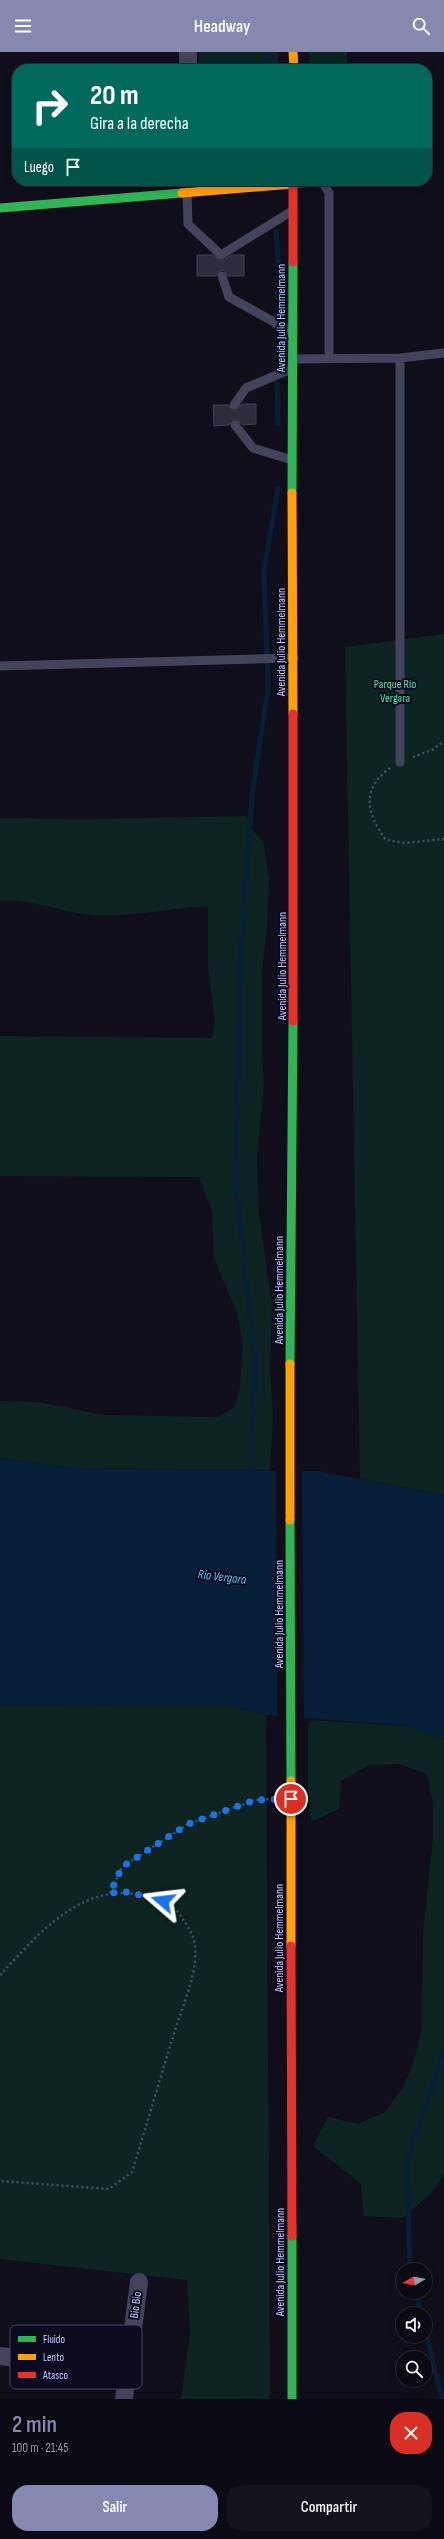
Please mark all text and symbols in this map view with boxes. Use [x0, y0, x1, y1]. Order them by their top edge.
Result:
icon: menu [12, 15, 34, 37]
icon: search [410, 15, 432, 37]
text: Headway [194, 16, 250, 37]
text: 20 m [90, 79, 139, 112]
icon: right [24, 80, 76, 132]
text: Gira a la derecha [90, 113, 189, 134]
icon: arrive [62, 156, 84, 178]
text: Luego [24, 158, 54, 177]
street label: Avenida Julio Hemmelmann [274, 264, 289, 373]
street label: Avenida Julio Hemmelmann [274, 588, 289, 697]
park label: Parque Río Vergara [374, 677, 416, 706]
street label: Avenida Julio Hemmelmann [275, 912, 290, 1021]
street label: Avenida Julio Hemmelmann [272, 1236, 287, 1345]
street label: Avenida Julio Hemmelmann [272, 1560, 287, 1669]
water label: Río Vergara [197, 1566, 248, 1588]
pin [274, 1782, 308, 1816]
icon: arrive [280, 1788, 302, 1810]
position arrow [142, 1880, 184, 1922]
street label: Avenida Julio Hemmelmann [272, 1884, 287, 1993]
street label: Avenida Julio Hemmelmann [273, 2208, 288, 2317]
north arrow [396, 2263, 432, 2299]
map controls [396, 2263, 432, 2387]
street label: Bio Bio [127, 2291, 145, 2319]
button: sound [396, 2307, 432, 2343]
legend [10, 2325, 142, 2389]
text: Fluido [43, 2333, 65, 2346]
text: Lento [43, 2351, 64, 2364]
button: search [396, 2351, 432, 2387]
text: Atasco [42, 2369, 69, 2382]
text: 2 min [12, 2410, 57, 2439]
button: close [390, 2412, 432, 2454]
text: 100 m · 21:45 [12, 2440, 68, 2456]
button: Salir [12, 2485, 218, 2531]
button: Compartir [226, 2485, 432, 2531]

